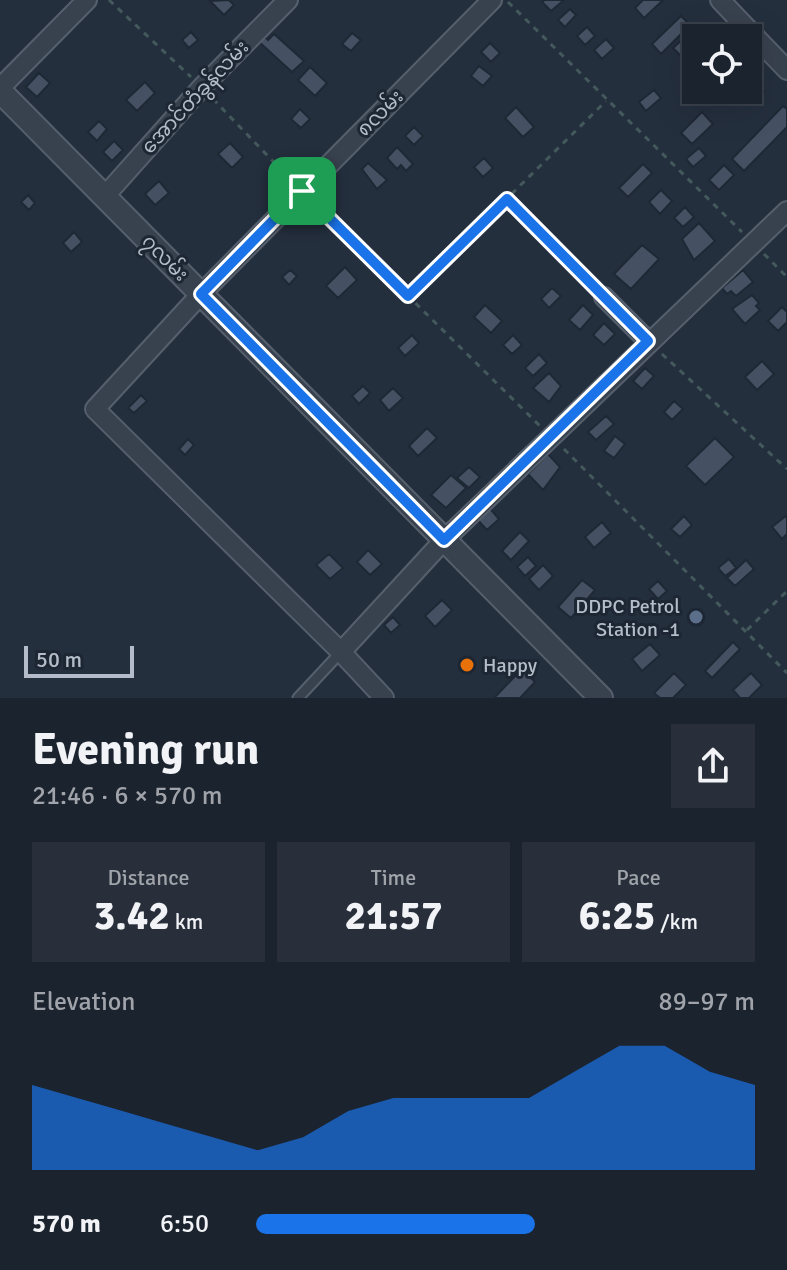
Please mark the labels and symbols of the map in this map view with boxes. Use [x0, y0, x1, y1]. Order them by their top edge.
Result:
street label: အောင်တံခွန်လမ်း [135, 34, 256, 161]
street label: ၈လမ်း [350, 83, 409, 142]
pin [268, 157, 336, 225]
street label: ၇လမ်း [134, 228, 195, 289]
place label: DDPC Petrol Station -1 [575, 594, 680, 642]
marker: DDPC Petrol Station -1 [687, 608, 705, 626]
scale bar [24, 642, 134, 678]
place label: Happy [483, 653, 538, 678]
marker: Happy [458, 656, 476, 674]

